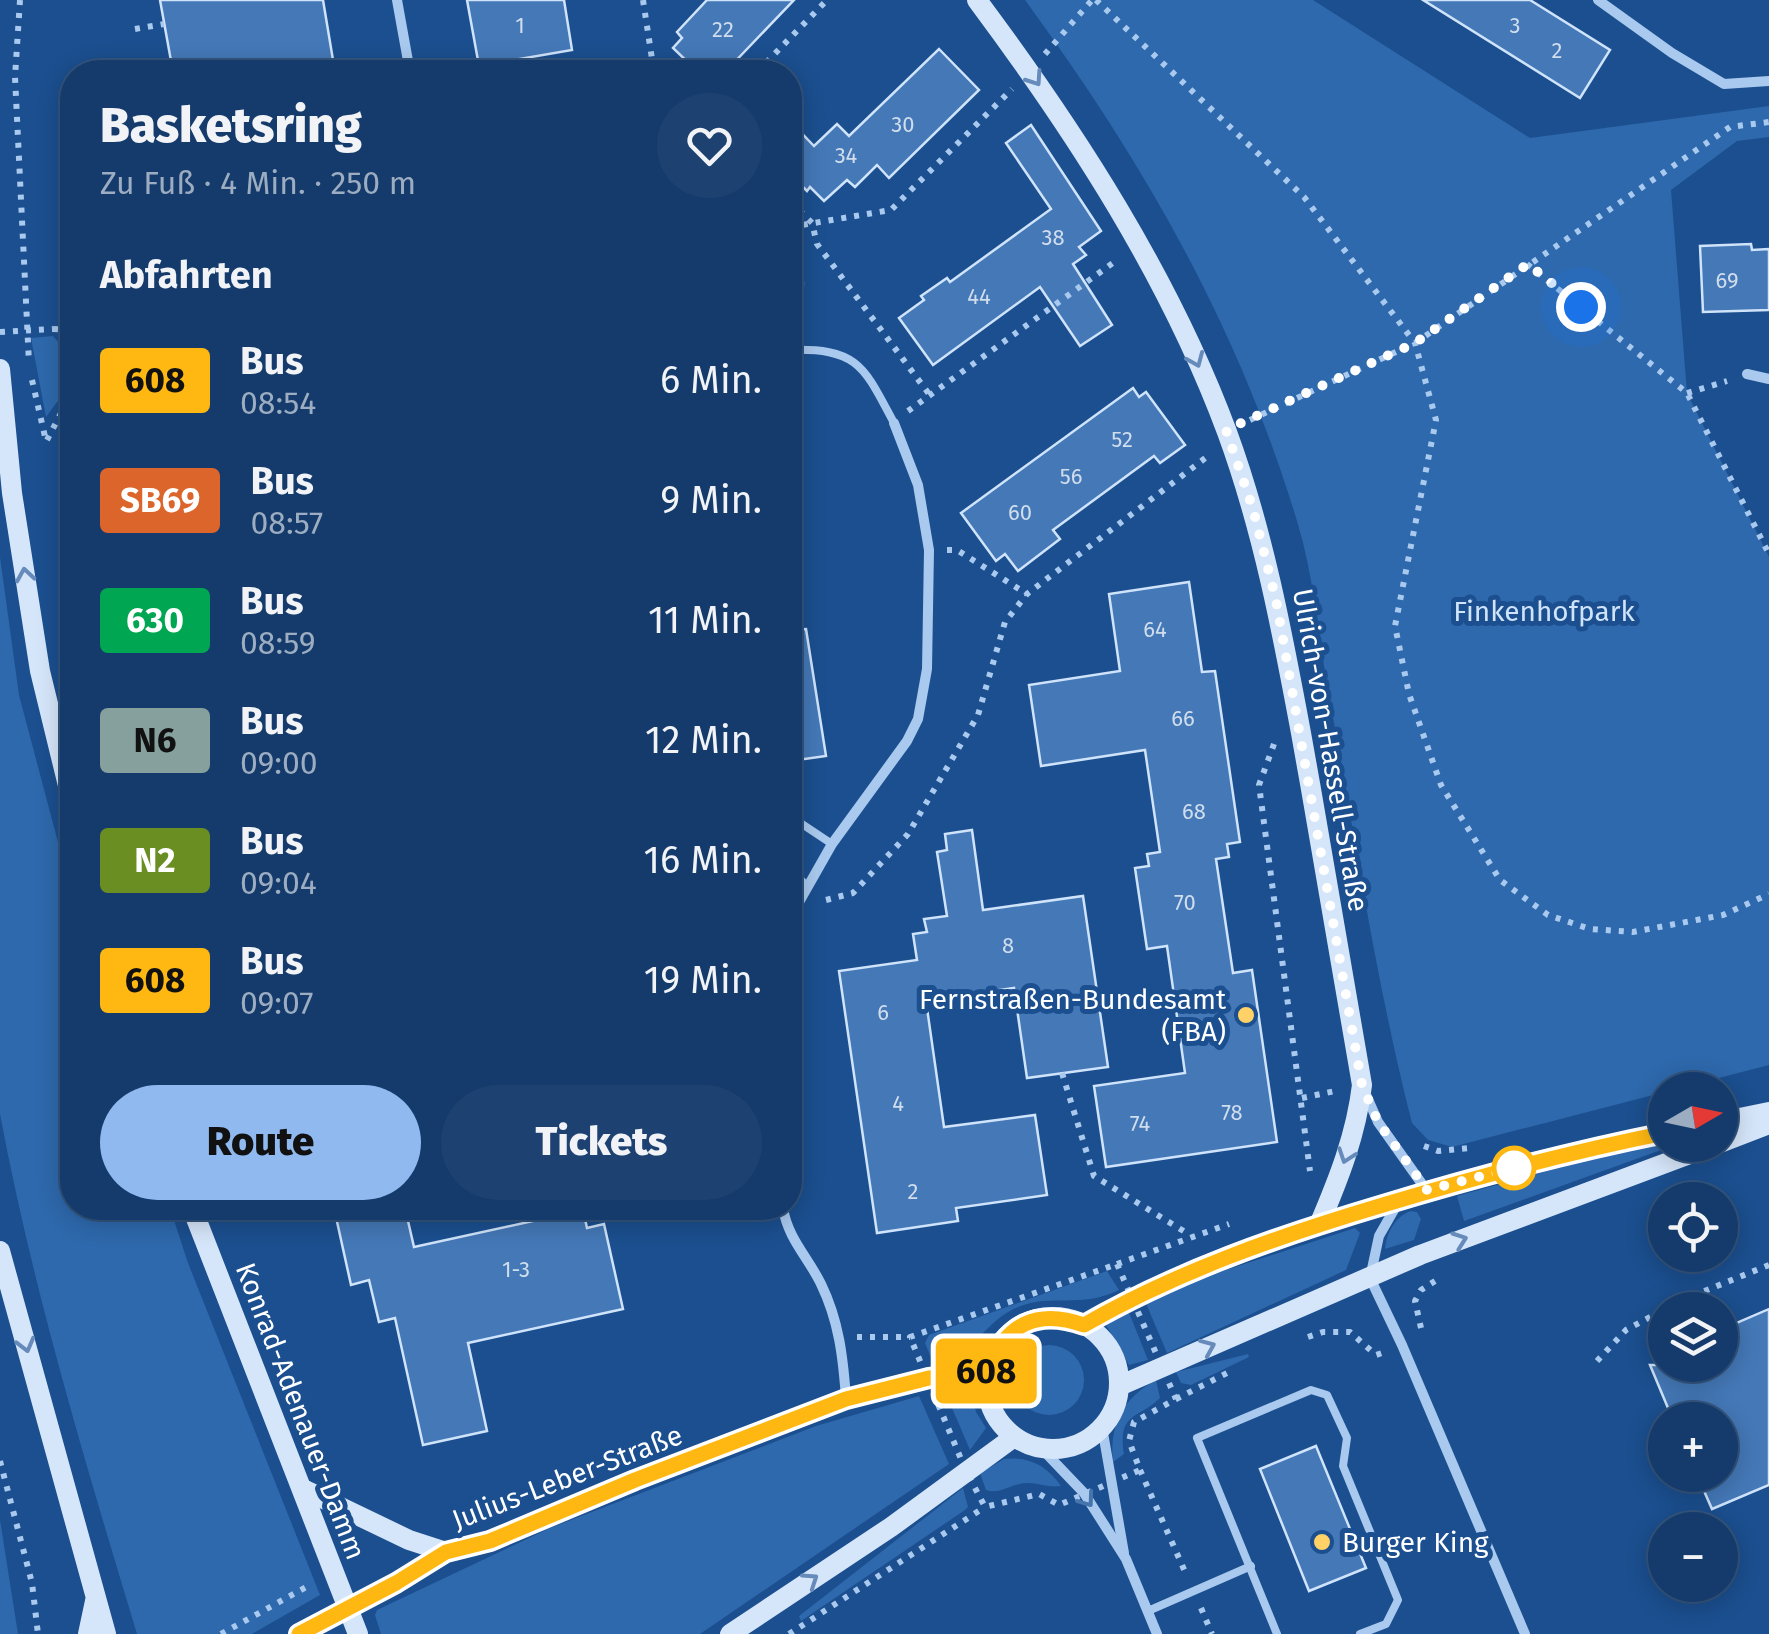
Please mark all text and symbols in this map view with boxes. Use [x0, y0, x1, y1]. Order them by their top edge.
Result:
house number: 1 [515, 12, 525, 39]
house number: 3 [1510, 12, 1520, 39]
house number: 22 [712, 16, 734, 43]
house number: 2 [1552, 37, 1562, 64]
one-way arrow [1022, 68, 1041, 86]
button: heart [657, 93, 762, 198]
text: Basketsring [100, 97, 362, 155]
house number: 30 [891, 111, 915, 138]
house number: 34 [835, 142, 858, 169]
text: Zu Fuß · 4 Min. · 250 m [100, 164, 416, 202]
house number: 38 [1041, 224, 1065, 251]
text: Abfahrten [100, 252, 273, 298]
house number: 69 [1716, 267, 1738, 294]
your location [1556, 282, 1606, 332]
house number: 44 [967, 283, 991, 310]
text: Bus [240, 338, 304, 384]
one-way arrow [1184, 350, 1204, 368]
text: 6 Min. [660, 357, 762, 403]
text: 608 [125, 359, 185, 401]
text: 08:54 [240, 384, 316, 422]
house number: 52 [1111, 426, 1133, 453]
text: Bus [250, 458, 314, 504]
house number: 56 [1060, 463, 1082, 490]
text: 9 Min. [660, 477, 762, 523]
text: SB69 [120, 479, 200, 521]
house number: 60 [1008, 499, 1032, 526]
text: 08:57 [250, 504, 323, 542]
one-way arrow [15, 566, 36, 583]
text: Bus [240, 578, 304, 624]
street label: Ulrich-von-Hassell-Straße [1286, 586, 1375, 914]
park label: Finkenhofpark [1453, 595, 1636, 628]
text: 11 Min. [648, 597, 762, 643]
text: 630 [126, 599, 184, 641]
house number: 64 [1143, 616, 1167, 643]
text: 08:59 [240, 624, 316, 662]
text: Bus [240, 698, 304, 744]
house number: 66 [1171, 705, 1195, 732]
text: 12 Min. [645, 717, 762, 763]
text: N6 [134, 719, 176, 761]
text: 09:00 [240, 744, 318, 782]
house number: 68 [1182, 798, 1206, 825]
text: Bus [240, 818, 304, 864]
text: 16 Min. [644, 837, 762, 883]
text: N2 [134, 839, 176, 881]
text: 09:04 [240, 864, 317, 902]
house number: 70 [1174, 889, 1196, 916]
house number: 8 [1002, 932, 1014, 959]
text: Bus [240, 938, 304, 984]
text: 19 Min. [644, 957, 762, 1003]
text: 608 [125, 959, 185, 1001]
place label: Fernstraßen-Bundesamt (FBA) [919, 983, 1227, 1048]
text: 09:07 [240, 984, 313, 1022]
house number: 6 [877, 999, 889, 1026]
marker: Fernstraßen-Bundesamt (FBA) [1235, 1004, 1257, 1026]
north arrow [1648, 1072, 1738, 1162]
map controls [1648, 1072, 1738, 1602]
button: Route [100, 1085, 421, 1200]
button: Tickets [441, 1085, 762, 1200]
house number: 4 [892, 1090, 904, 1117]
house number: 78 [1221, 1099, 1243, 1126]
house number: 74 [1130, 1110, 1151, 1137]
one-way arrow [1338, 1147, 1358, 1164]
unlabelled marker [1493, 1147, 1535, 1189]
house number: 2 [908, 1178, 918, 1205]
button: locate [1648, 1182, 1738, 1272]
one-way arrow [1451, 1232, 1468, 1252]
house number: 1-3 [502, 1256, 530, 1283]
street label: Konrad-Adenauer-Damm [229, 1258, 372, 1564]
button: layers [1648, 1292, 1738, 1382]
one-way arrow [14, 1336, 35, 1353]
line badge: 608 [928, 1338, 1044, 1404]
one-way arrow [1198, 1339, 1216, 1359]
text: 608 [956, 1350, 1016, 1392]
button: + [1648, 1402, 1738, 1492]
street label: Julius-Leber-Straße [447, 1418, 687, 1537]
one-way arrow [1075, 1489, 1093, 1507]
button: − [1648, 1512, 1738, 1602]
place label: Burger King [1342, 1526, 1489, 1559]
marker: Burger King [1311, 1531, 1333, 1553]
one-way arrow [799, 1574, 818, 1592]

